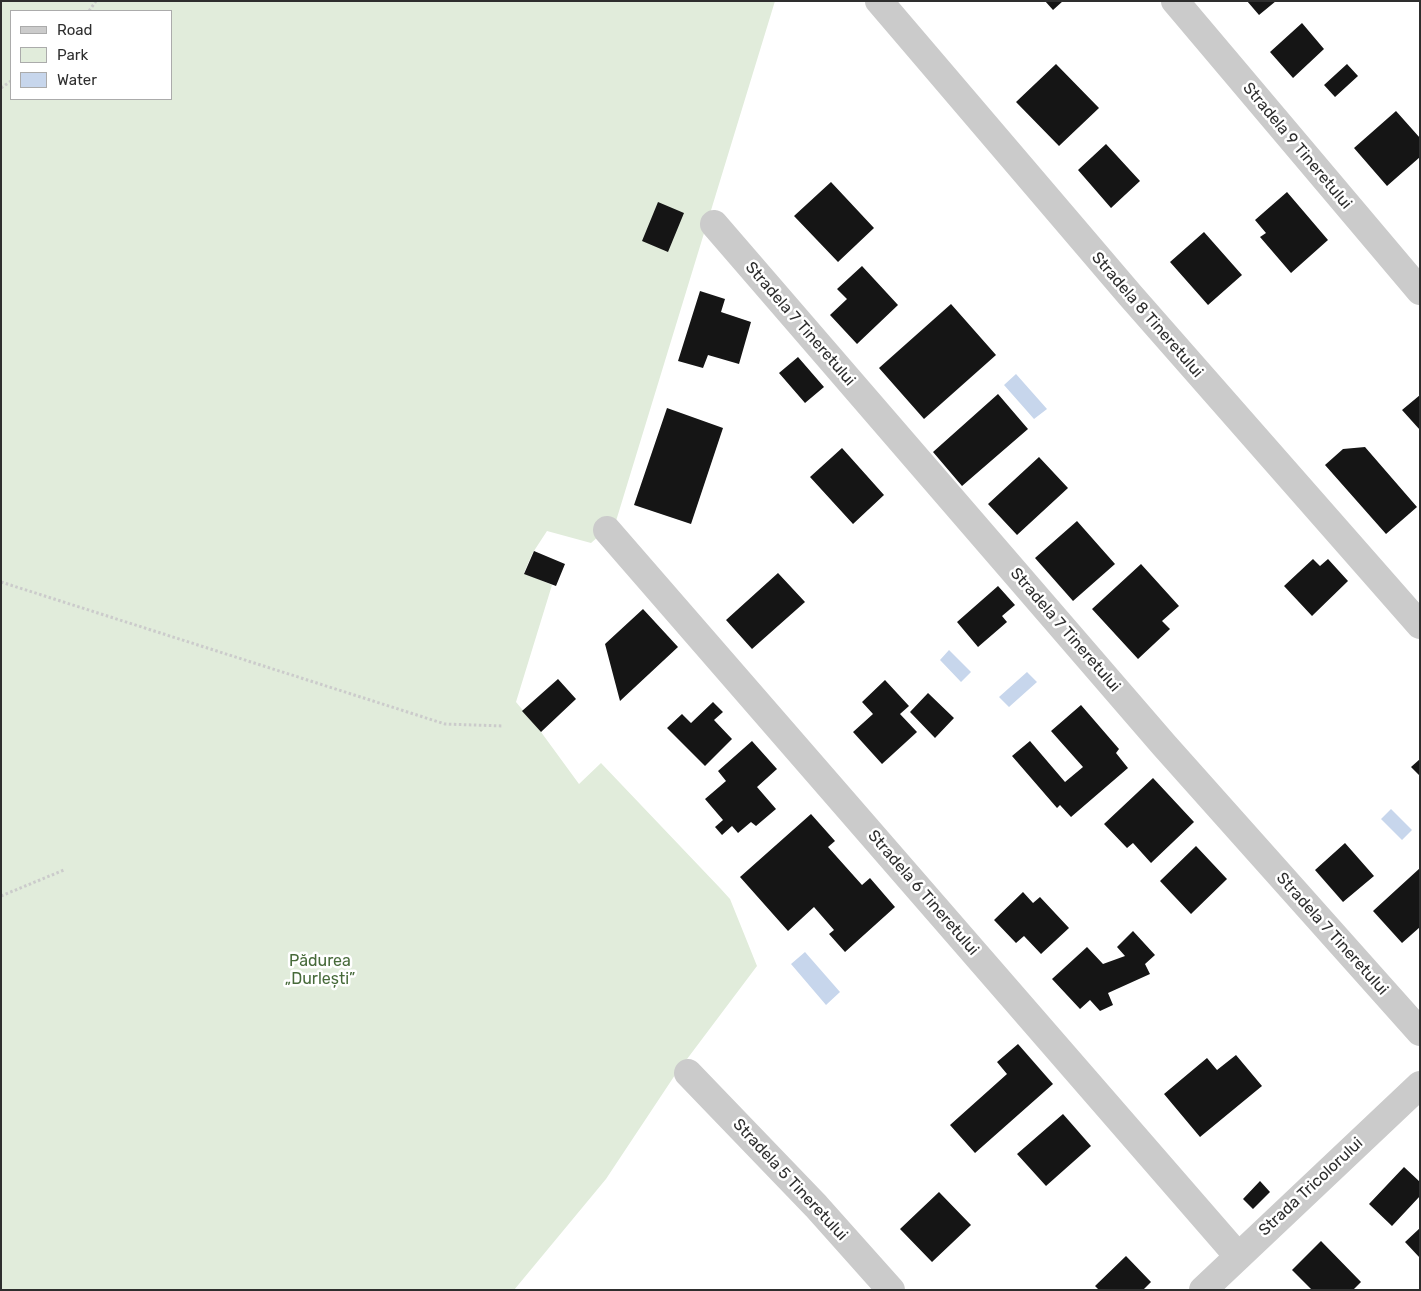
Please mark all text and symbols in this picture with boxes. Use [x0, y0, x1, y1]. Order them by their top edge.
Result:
legend [10, 10, 172, 100]
text: Road [57, 21, 93, 39]
text: Park [57, 46, 88, 64]
text: Water [57, 71, 97, 89]
street label: Stradela 9 Tineretului [1238, 79, 1356, 213]
street label: Stradela 8 Tineretului [1087, 248, 1207, 382]
street label: Stradela 7 Tineretului [741, 258, 859, 390]
street label: Stradela 7 Tineretului [1006, 564, 1124, 696]
street label: Stradela 6 Tineretului [863, 827, 983, 959]
street label: Stradela 7 Tineretului [1272, 869, 1392, 999]
park label: Pădurea „Durlești” [285, 951, 355, 989]
street label: Stradela 5 Tineretului [729, 1115, 851, 1245]
street label: Strada Tricolorului [1255, 1134, 1367, 1240]

